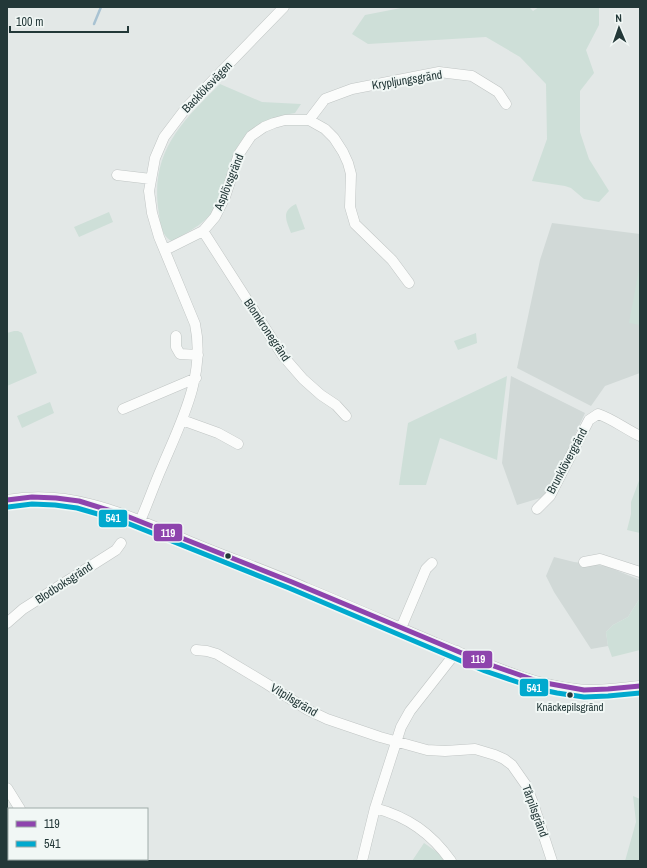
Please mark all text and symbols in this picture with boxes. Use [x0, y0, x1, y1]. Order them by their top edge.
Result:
scale bar [10, 8, 128, 34]
north arrow [599, 8, 639, 48]
text: N [615, 11, 622, 25]
text: 100 m [16, 14, 43, 30]
street label: Backlöksvägen [178, 58, 236, 116]
street label: Krypljungsgränd [371, 67, 443, 93]
street label: Asplövsgränd [210, 151, 248, 214]
street label: Blomkronegränd [240, 296, 294, 364]
street label: Brunklövergränd [543, 425, 591, 497]
line badge: 541 [98, 509, 128, 528]
text: 541 [105, 511, 121, 525]
line badge: 119 [153, 523, 183, 542]
text: 119 [161, 526, 175, 540]
unlabelled marker [223, 551, 233, 561]
street label: Blodboksgränd [32, 558, 96, 608]
line badge: 119 [462, 650, 493, 669]
text: 119 [471, 652, 485, 666]
line badge: 541 [519, 678, 549, 697]
street label: Vitpilsgränd [267, 680, 321, 720]
text: 541 [526, 681, 542, 695]
marker: Knäckepilsgränd [565, 690, 575, 700]
place label: Knäckepilsgränd [536, 700, 604, 714]
street label: Tårpilsgränd [518, 783, 552, 839]
legend [8, 808, 148, 860]
text: 119 [44, 816, 60, 832]
text: 541 [44, 836, 61, 852]

